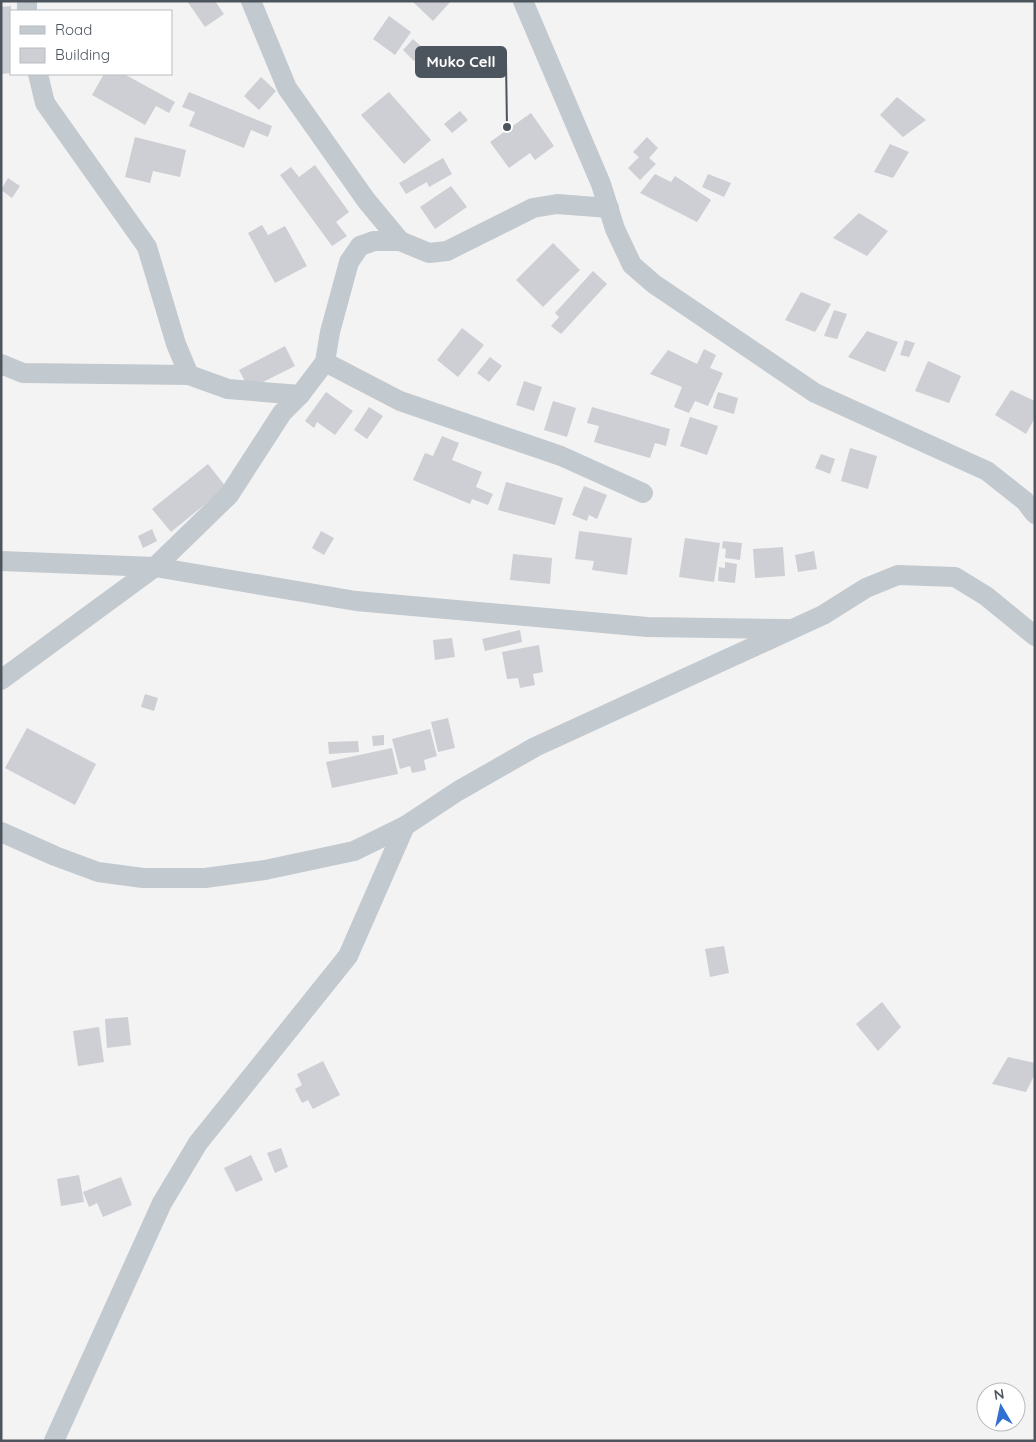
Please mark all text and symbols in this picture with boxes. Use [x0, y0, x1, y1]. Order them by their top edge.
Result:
legend [10, 10, 172, 75]
text: Road [55, 20, 92, 39]
text: Building [55, 45, 110, 64]
callout: Muko Cell [416, 47, 506, 77]
text: Muko Cell [426, 52, 496, 71]
north arrow [976, 1382, 1026, 1432]
text: N [992, 1384, 1005, 1404]

